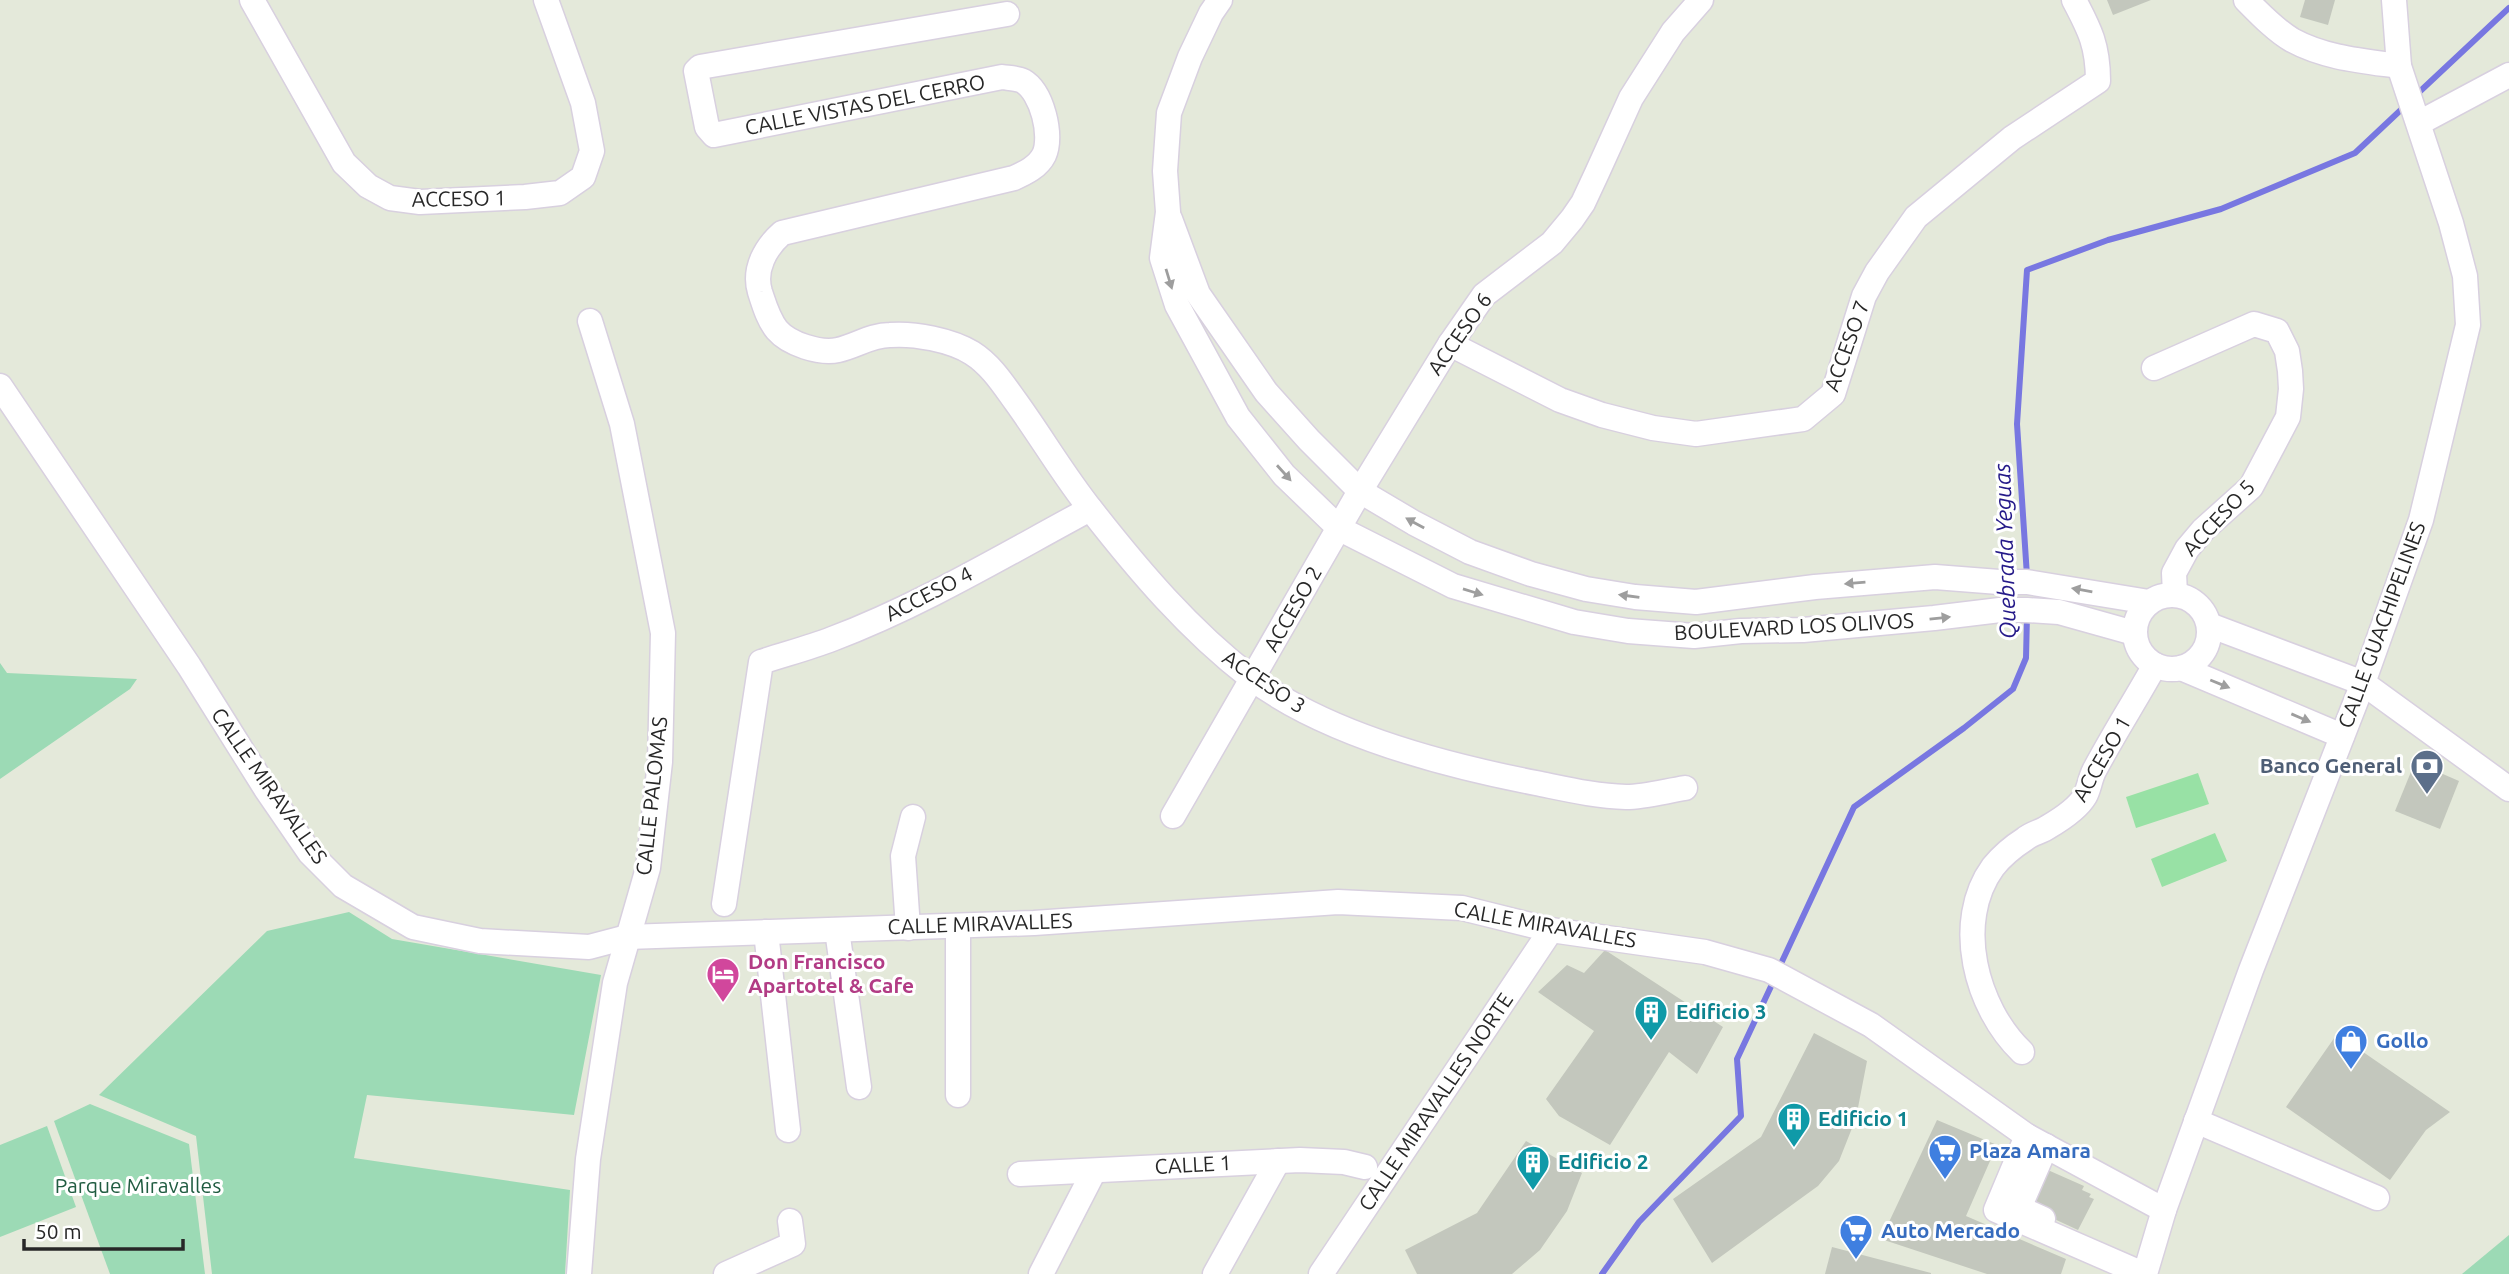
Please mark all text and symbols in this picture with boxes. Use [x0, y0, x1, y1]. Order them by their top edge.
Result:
street label: CALLE VISTAS DEL CERRO [743, 69, 987, 139]
street label: ACCESO 1 [411, 185, 507, 211]
one-way arrow [1164, 268, 1174, 289]
street label: ACCESO 6 [1422, 288, 1496, 379]
street label: ACCESO 7 [1819, 297, 1874, 394]
water label: Quebrada Yeguas [1989, 462, 2020, 639]
one-way arrow [1275, 464, 1291, 481]
street label: ACCESO 5 [2177, 475, 2259, 560]
one-way arrow [1405, 517, 1425, 529]
street label: CALLE GUACHIPELINES [2333, 518, 2430, 731]
street label: ACCESO 4 [881, 561, 976, 625]
street label: ACCESO 2 [1258, 561, 1326, 656]
one-way arrow [1844, 578, 1866, 589]
one-way arrow [2071, 584, 2093, 595]
one-way arrow [1463, 588, 1484, 598]
one-way arrow [1618, 590, 1640, 601]
street label: BOULEVARD LOS OLIVOS [1673, 608, 1914, 644]
one-way arrow [1929, 612, 1951, 623]
street label: ACCESO 3 [1219, 645, 1311, 718]
one-way arrow [2210, 679, 2231, 690]
street label: CALLE MIRAVALLES [207, 703, 333, 868]
street label: ACCESO 1 [2067, 711, 2135, 806]
one-way arrow [2290, 713, 2311, 724]
street label: CALLE PALOMAS [631, 715, 671, 877]
bank icon: Banco General [2408, 747, 2446, 796]
place label: Banco General [2260, 753, 2402, 777]
street label: CALLE MIRAVALLES [1452, 896, 1638, 952]
street label: CALLE MIRAVALLES [887, 908, 1073, 938]
place label: Don Francisco Apartotel & Cafe [748, 949, 914, 997]
hotel icon: Don Francisco Apartotel & Cafe [704, 955, 742, 1004]
street label: CALLE MIRAVALLES NORTE [1353, 988, 1517, 1215]
building icon: Edificio 3 [1632, 993, 1670, 1042]
place label: Edificio 3 [1676, 999, 1767, 1023]
shop icon: Gollo [2332, 1022, 2370, 1071]
place label: Gollo [2376, 1028, 2429, 1052]
building icon: Edificio 1 [1775, 1100, 1813, 1149]
place label: Edificio 1 [1818, 1106, 1909, 1130]
supermarket icon: Plaza Amara [1926, 1132, 1964, 1181]
place label: Plaza Amara [1969, 1138, 2091, 1162]
building icon: Edificio 2 [1514, 1143, 1552, 1192]
place label: Edificio 2 [1558, 1149, 1649, 1173]
street label: CALLE 1 [1154, 1150, 1232, 1178]
park label: Parque Miravalles [55, 1173, 221, 1197]
scale bar [24, 1208, 184, 1252]
supermarket icon: Auto Mercado [1837, 1212, 1875, 1261]
place label: Auto Mercado [1881, 1218, 2020, 1242]
text: 50 m [35, 1219, 82, 1243]

